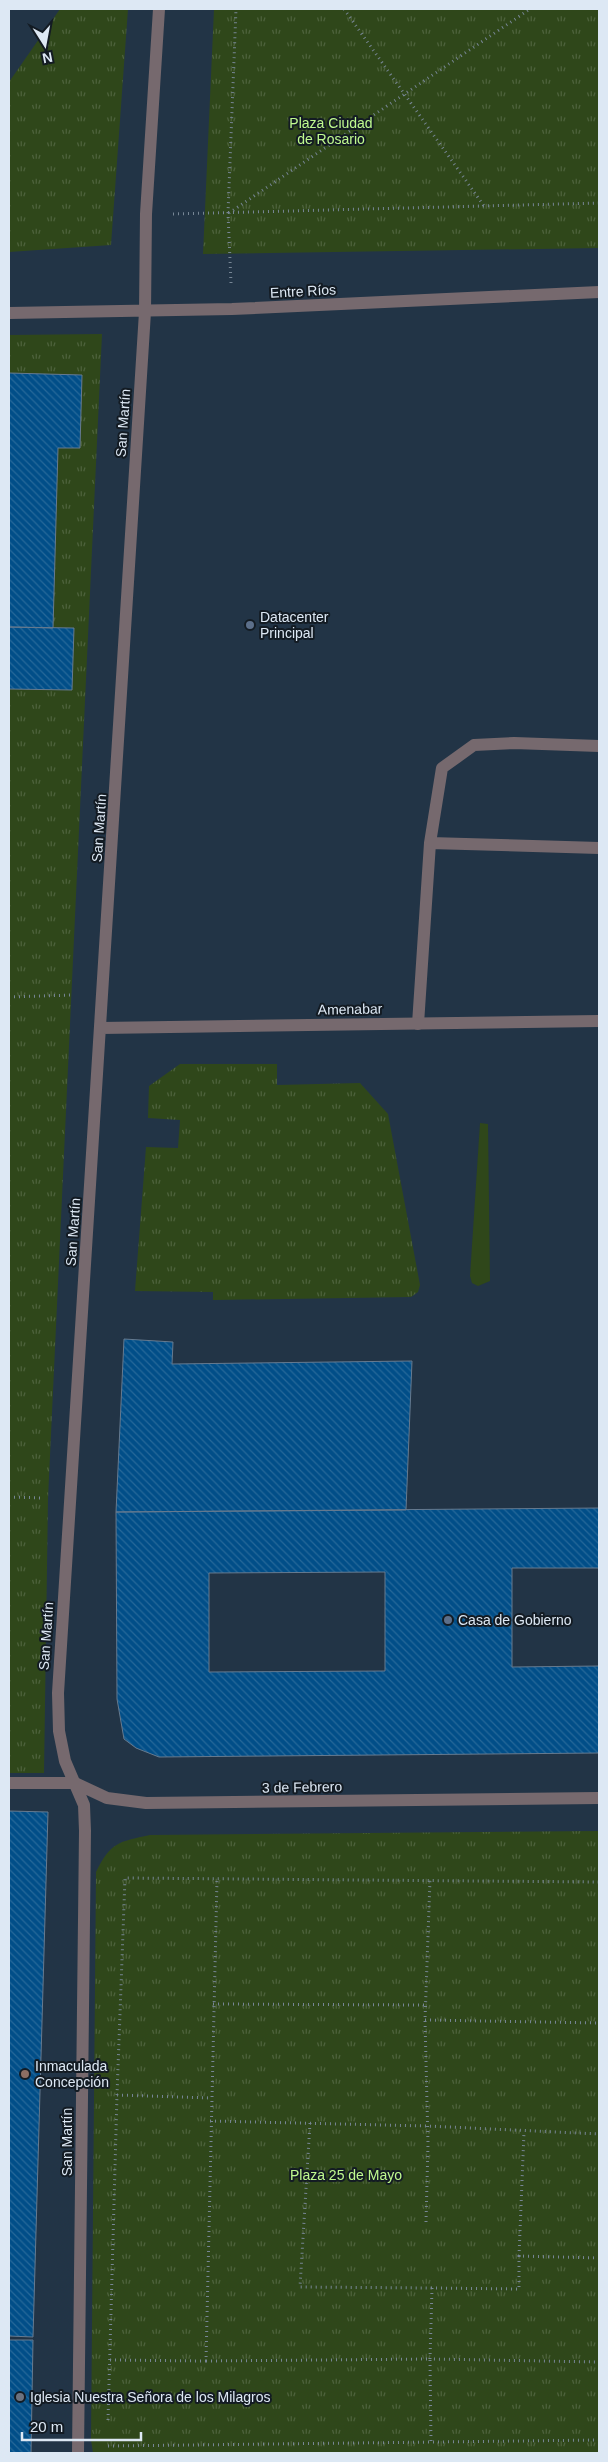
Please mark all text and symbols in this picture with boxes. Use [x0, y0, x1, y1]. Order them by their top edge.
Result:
north arrow [20, 20, 70, 70]
text: N [41, 49, 54, 67]
park label: Plaza Ciudad de Rosario [289, 115, 373, 147]
street label: Entre Ríos [270, 281, 336, 301]
street label: San Martín [113, 388, 133, 458]
place label: Datacenter Principal [260, 609, 329, 641]
marker: Datacenter Principal [244, 619, 256, 631]
street label: San Martín [89, 793, 109, 863]
street label: Amenabar [318, 1000, 383, 1018]
street label: San Martín [63, 1197, 83, 1267]
street label: San Martín [36, 1601, 56, 1671]
place label: Casa de Gobierno [458, 1612, 572, 1628]
marker: Casa de Gobierno [442, 1614, 454, 1626]
street label: 3 de Febrero [262, 1778, 342, 1796]
place label: Inmaculada Concepción [35, 2058, 109, 2090]
marker: Inmaculada Concepción [19, 2068, 31, 2080]
street label: San Martín [59, 2108, 75, 2176]
park label: Plaza 25 de Mayo [290, 2167, 402, 2183]
place label: Iglesia Nuestra Señora de los Milagros [30, 2389, 270, 2405]
marker: Iglesia Nuestra Señora de los Milagros [14, 2391, 26, 2403]
scale bar [22, 2410, 141, 2442]
text: 20 m [30, 2418, 63, 2435]

